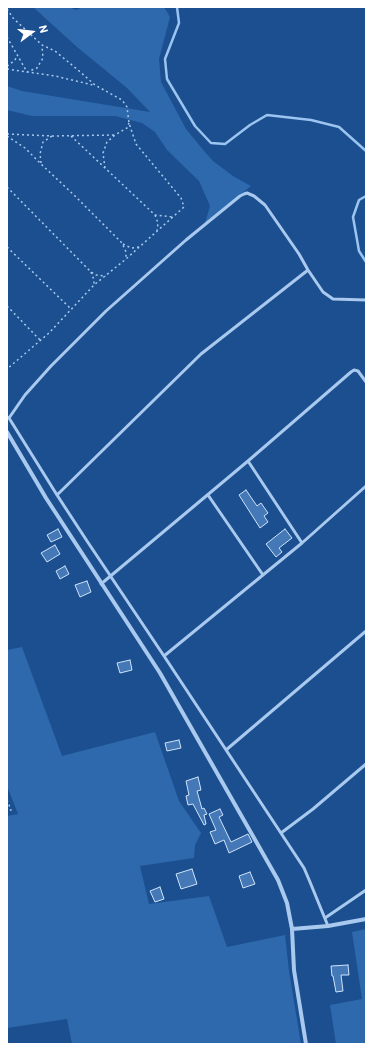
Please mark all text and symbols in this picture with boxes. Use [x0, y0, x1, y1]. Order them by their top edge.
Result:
north arrow [12, 12, 52, 52]
text: N [37, 24, 51, 34]

